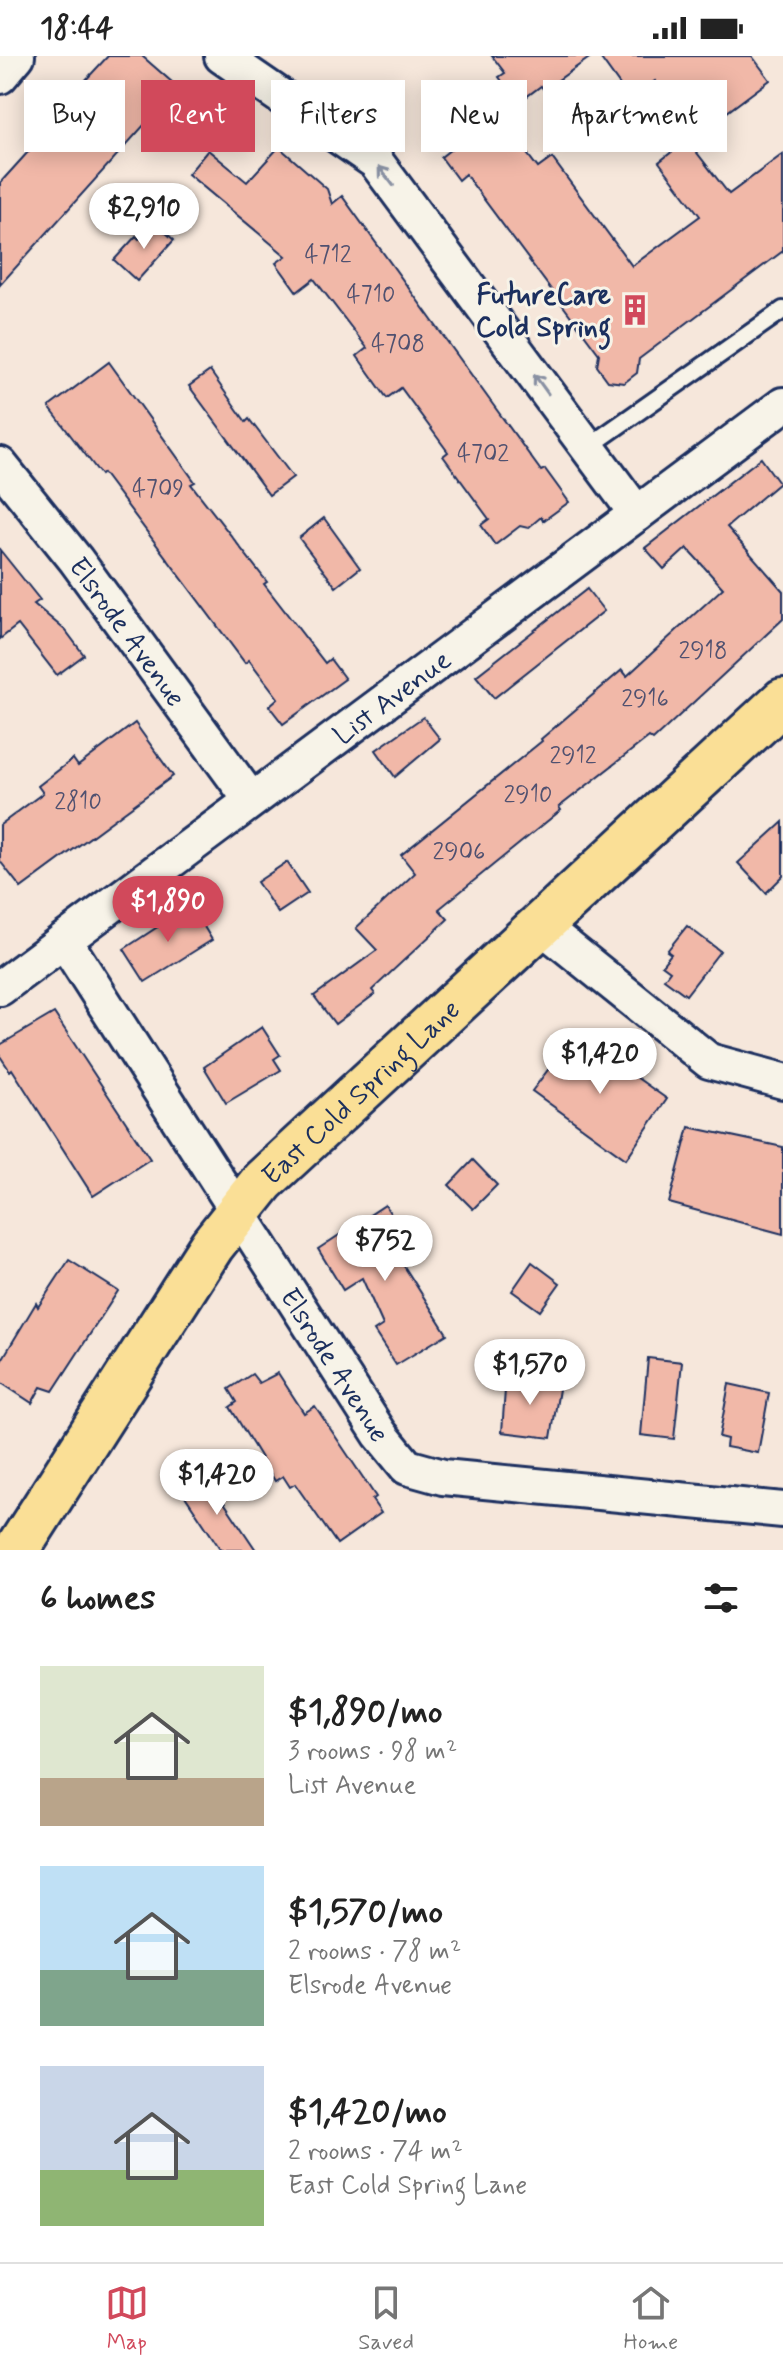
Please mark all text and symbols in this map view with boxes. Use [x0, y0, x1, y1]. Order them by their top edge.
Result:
text: 18:44 [40, 9, 114, 48]
chip: Buy [24, 80, 125, 152]
chip: Rent [141, 80, 255, 152]
chip: Filters [271, 80, 405, 152]
chip: New [421, 80, 527, 152]
chip: Apartment [543, 80, 727, 152]
one-way arrow [378, 166, 395, 187]
pin: $2,910 [79, 183, 209, 251]
text: $2,910 [107, 192, 181, 226]
house number: 4712 [304, 240, 352, 271]
place label: FutureCare Cold Spring [476, 278, 611, 350]
house number: 4710 [347, 280, 395, 311]
building icon: FutureCare Cold Spring [618, 293, 652, 327]
house number: 4708 [371, 329, 425, 360]
one-way arrow [533, 374, 550, 396]
house number: 4702 [457, 439, 509, 470]
house number: 4709 [132, 474, 184, 505]
street label: Elsrode Avenue [59, 551, 193, 715]
house number: 2918 [679, 636, 727, 667]
street label: List Avenue [326, 642, 459, 755]
house number: 2916 [621, 684, 669, 715]
house number: 2912 [549, 741, 597, 772]
house number: 2910 [504, 780, 552, 811]
house number: 2810 [54, 787, 102, 818]
house number: 2906 [433, 837, 485, 868]
pin: $1,890 [103, 876, 233, 944]
text: $1,890 [130, 885, 206, 919]
street label: East Cold Spring Lane [255, 992, 469, 1194]
pin: $1,420 [535, 1028, 665, 1096]
text: $1,420 [561, 1037, 639, 1071]
pin: $752 [338, 1215, 432, 1283]
text: $752 [355, 1224, 415, 1258]
street label: Elsrode Avenue [270, 1282, 397, 1450]
pin: $1,570 [465, 1339, 595, 1407]
text: $1,570 [492, 1348, 568, 1382]
pin: $1,420 [152, 1449, 282, 1517]
text: $1,420 [178, 1458, 256, 1492]
text: 6 homes [40, 1576, 155, 1621]
icon: filters [699, 1576, 743, 1620]
text: $1,890/mo [288, 1690, 443, 1735]
icon: home [104, 1698, 200, 1794]
text: 3 rooms · 98 m² [288, 1735, 457, 1769]
text: List Avenue [288, 1769, 416, 1803]
text: $1,570/mo [288, 1890, 443, 1935]
icon: home [104, 1898, 200, 1994]
text: 2 rooms · 78 m² [288, 1935, 461, 1969]
text: Elsrode Avenue [288, 1969, 452, 2003]
text: $1,420/mo [288, 2090, 447, 2135]
icon: home [104, 2098, 200, 2194]
text: 2 rooms · 74 m² [288, 2135, 463, 2169]
text: East Cold Spring Lane [288, 2169, 527, 2203]
tab: Map [105, 2281, 149, 2357]
tab: Saved [358, 2281, 414, 2357]
tab: Home [624, 2281, 678, 2357]

